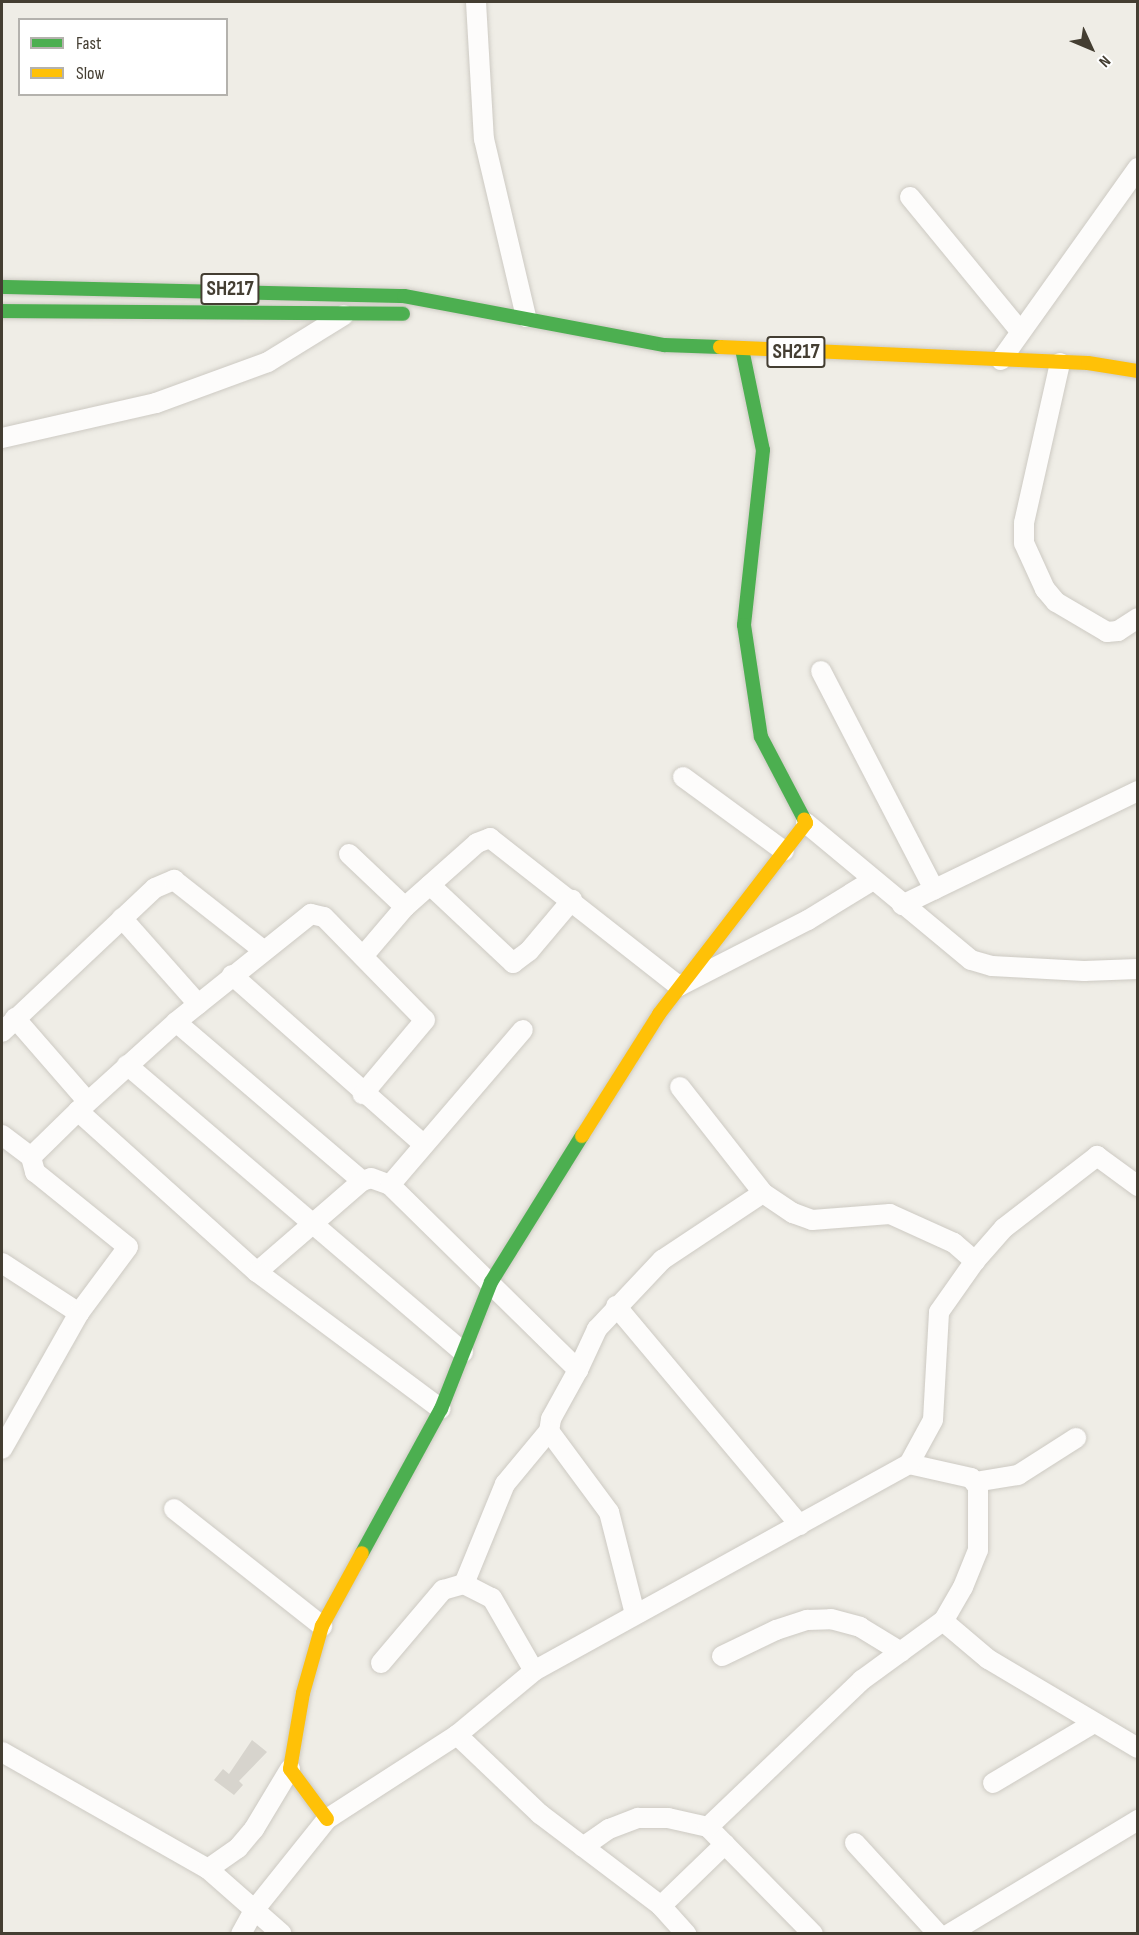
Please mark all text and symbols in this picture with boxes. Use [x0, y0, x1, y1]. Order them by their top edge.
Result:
legend [18, 18, 228, 96]
north arrow [1061, 18, 1121, 78]
text: Fast [76, 33, 101, 54]
text: N [1095, 51, 1114, 71]
text: Slow [76, 63, 105, 84]
road number: SH217 [200, 271, 260, 307]
road number: SH217 [766, 334, 826, 370]

